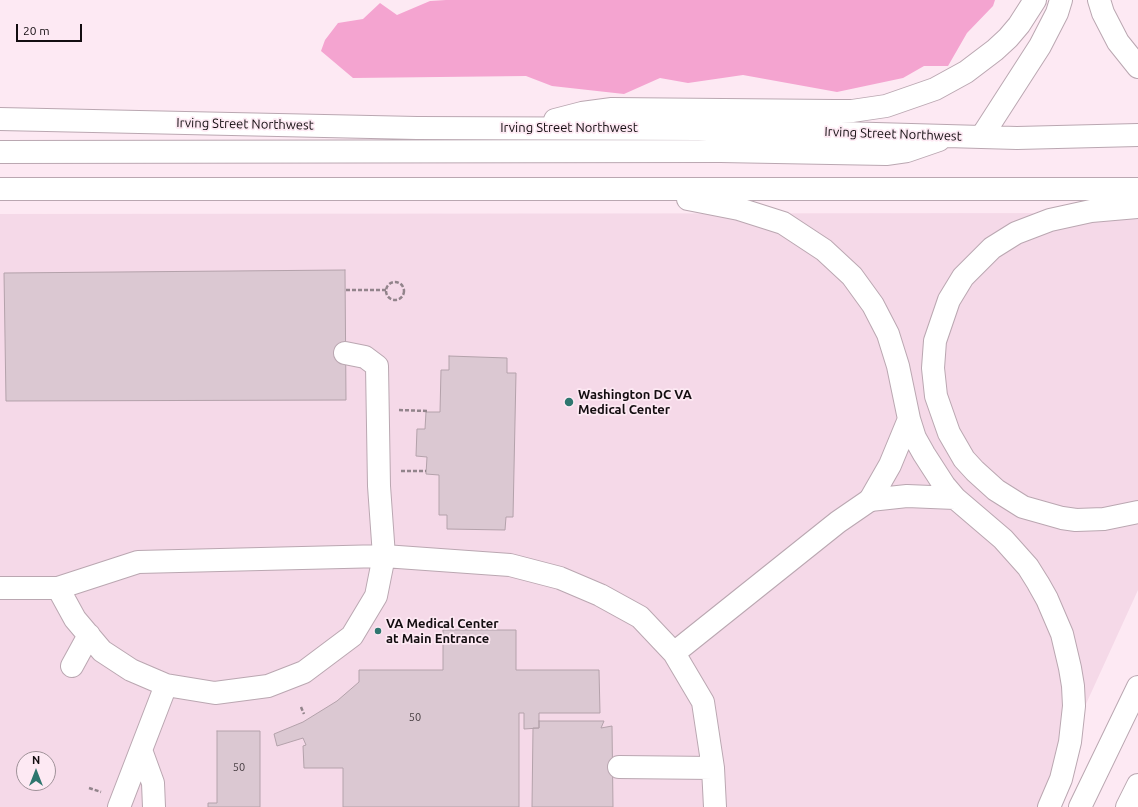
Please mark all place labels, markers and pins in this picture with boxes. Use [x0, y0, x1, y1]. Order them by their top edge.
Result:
place label: Washington DC VA Medical Center [578, 387, 692, 418]
marker: Washington DC VA Medical Center [563, 396, 575, 408]
place label: VA Medical Center at Main Entrance [386, 616, 499, 647]
marker: VA Medical Center at Main Entrance [373, 626, 383, 636]

